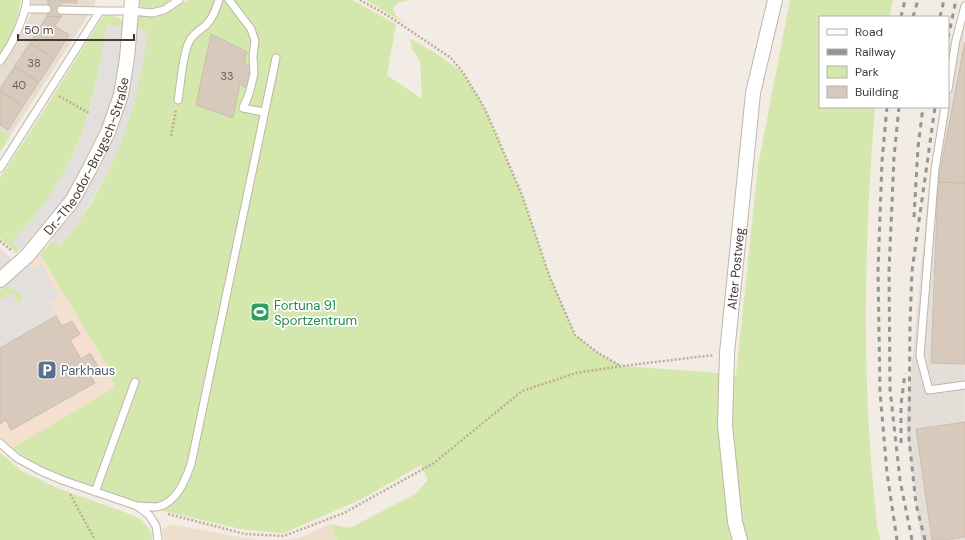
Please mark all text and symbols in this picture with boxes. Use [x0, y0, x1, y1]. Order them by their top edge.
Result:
scale bar [18, 16, 134, 42]
legend [819, 16, 949, 108]
text: 50 m [24, 22, 53, 38]
text: Road [855, 24, 883, 40]
text: Railway [855, 44, 896, 60]
house number: 38 [27, 56, 41, 70]
text: Park [855, 64, 879, 80]
house number: 33 [220, 69, 234, 83]
street label: Dr.-Theodor-Brugsch-Straße [39, 76, 132, 238]
house number: 40 [12, 78, 26, 92]
text: Building [855, 84, 899, 100]
street label: Alter Postweg [723, 227, 748, 311]
place label: Fortuna 91 Sportzentrum [274, 297, 357, 329]
sports icon: Fortuna 91 Sportzentrum [249, 301, 271, 323]
parking icon: Parkhaus [36, 359, 58, 381]
place label: Parkhaus [61, 362, 115, 379]

